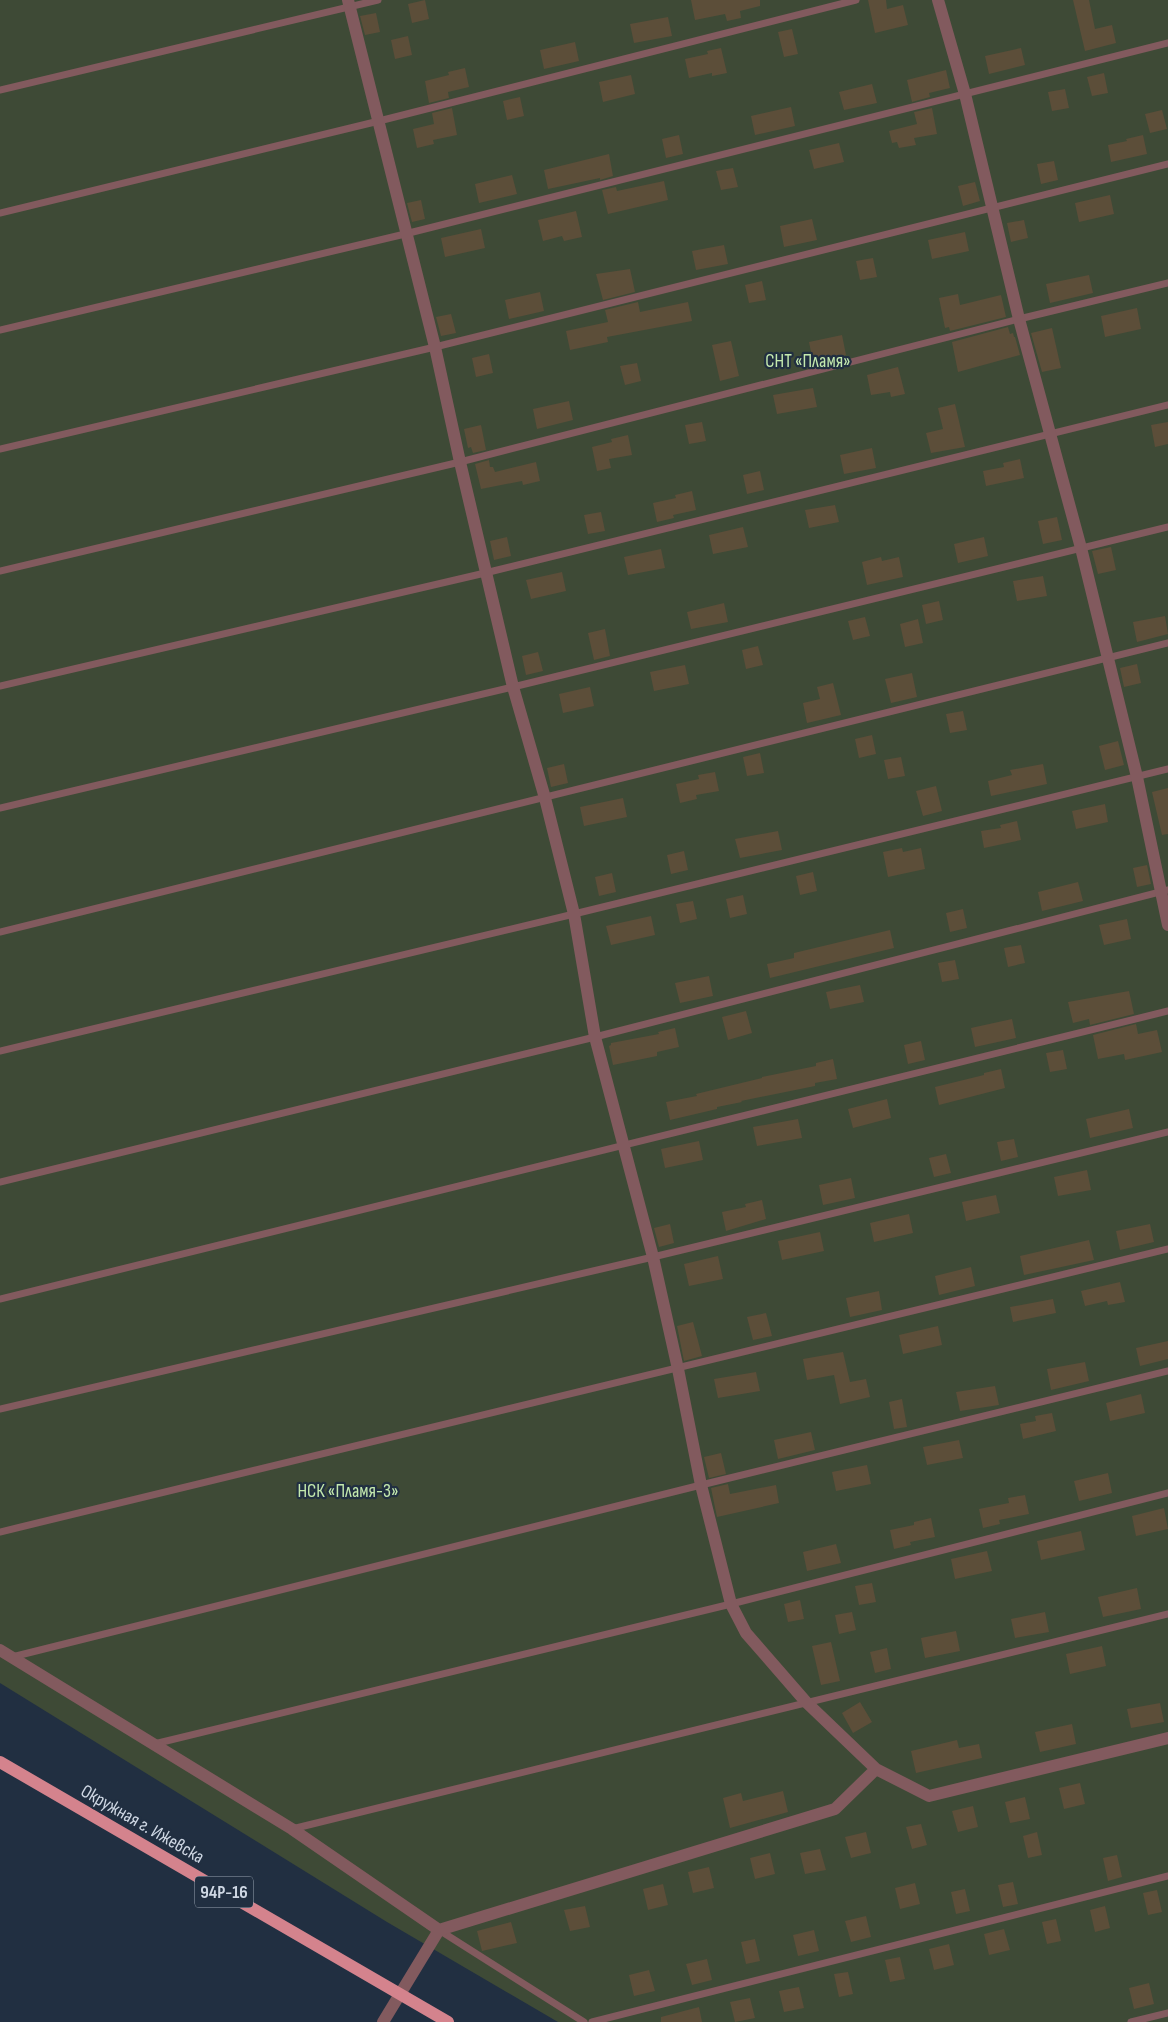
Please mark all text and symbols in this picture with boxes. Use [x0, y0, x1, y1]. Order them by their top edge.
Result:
park label: СНТ «Пламя» [765, 350, 851, 373]
park label: НСК «Пламя-3» [297, 1480, 399, 1503]
street label: Окружная г. Ижевска [77, 1780, 208, 1869]
road number: 94Р-16 [195, 1876, 253, 1908]

